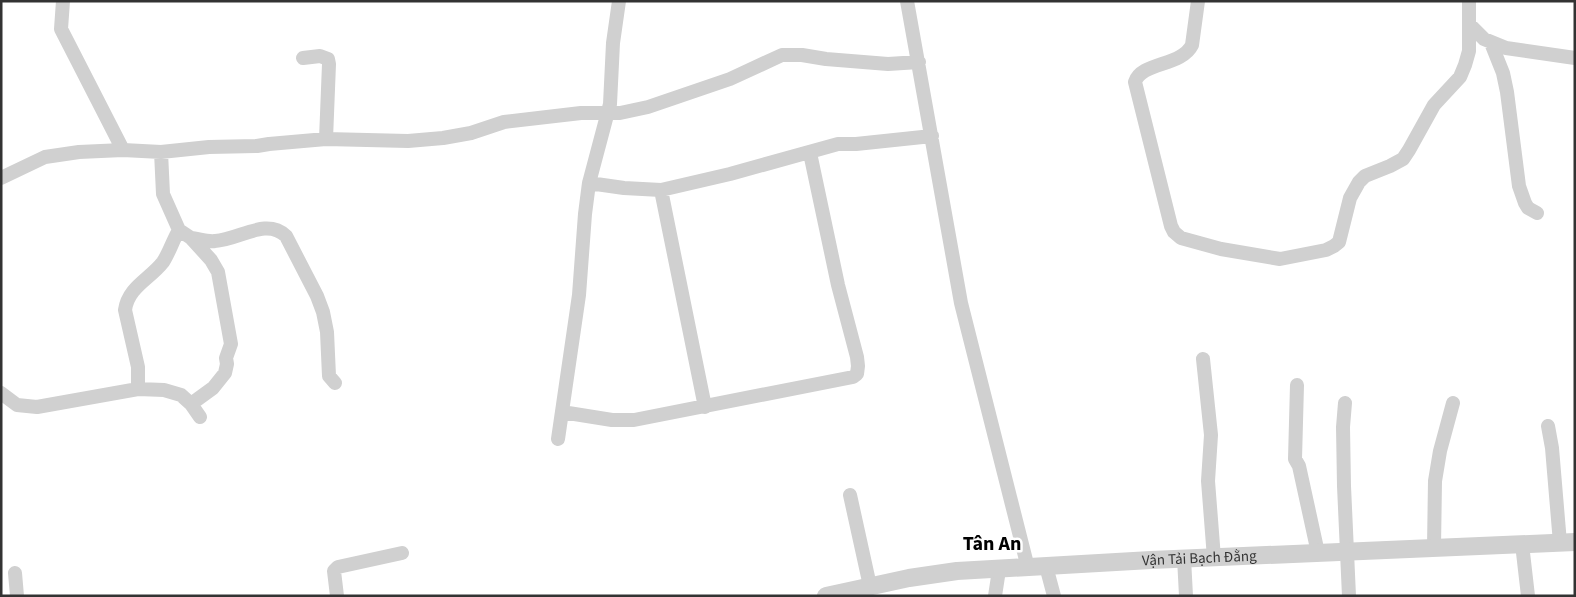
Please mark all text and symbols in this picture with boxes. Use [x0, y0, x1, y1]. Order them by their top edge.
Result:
district label: Tân An [963, 530, 1021, 558]
street label: Vận Tải Bạch Đằng [1141, 545, 1257, 571]

